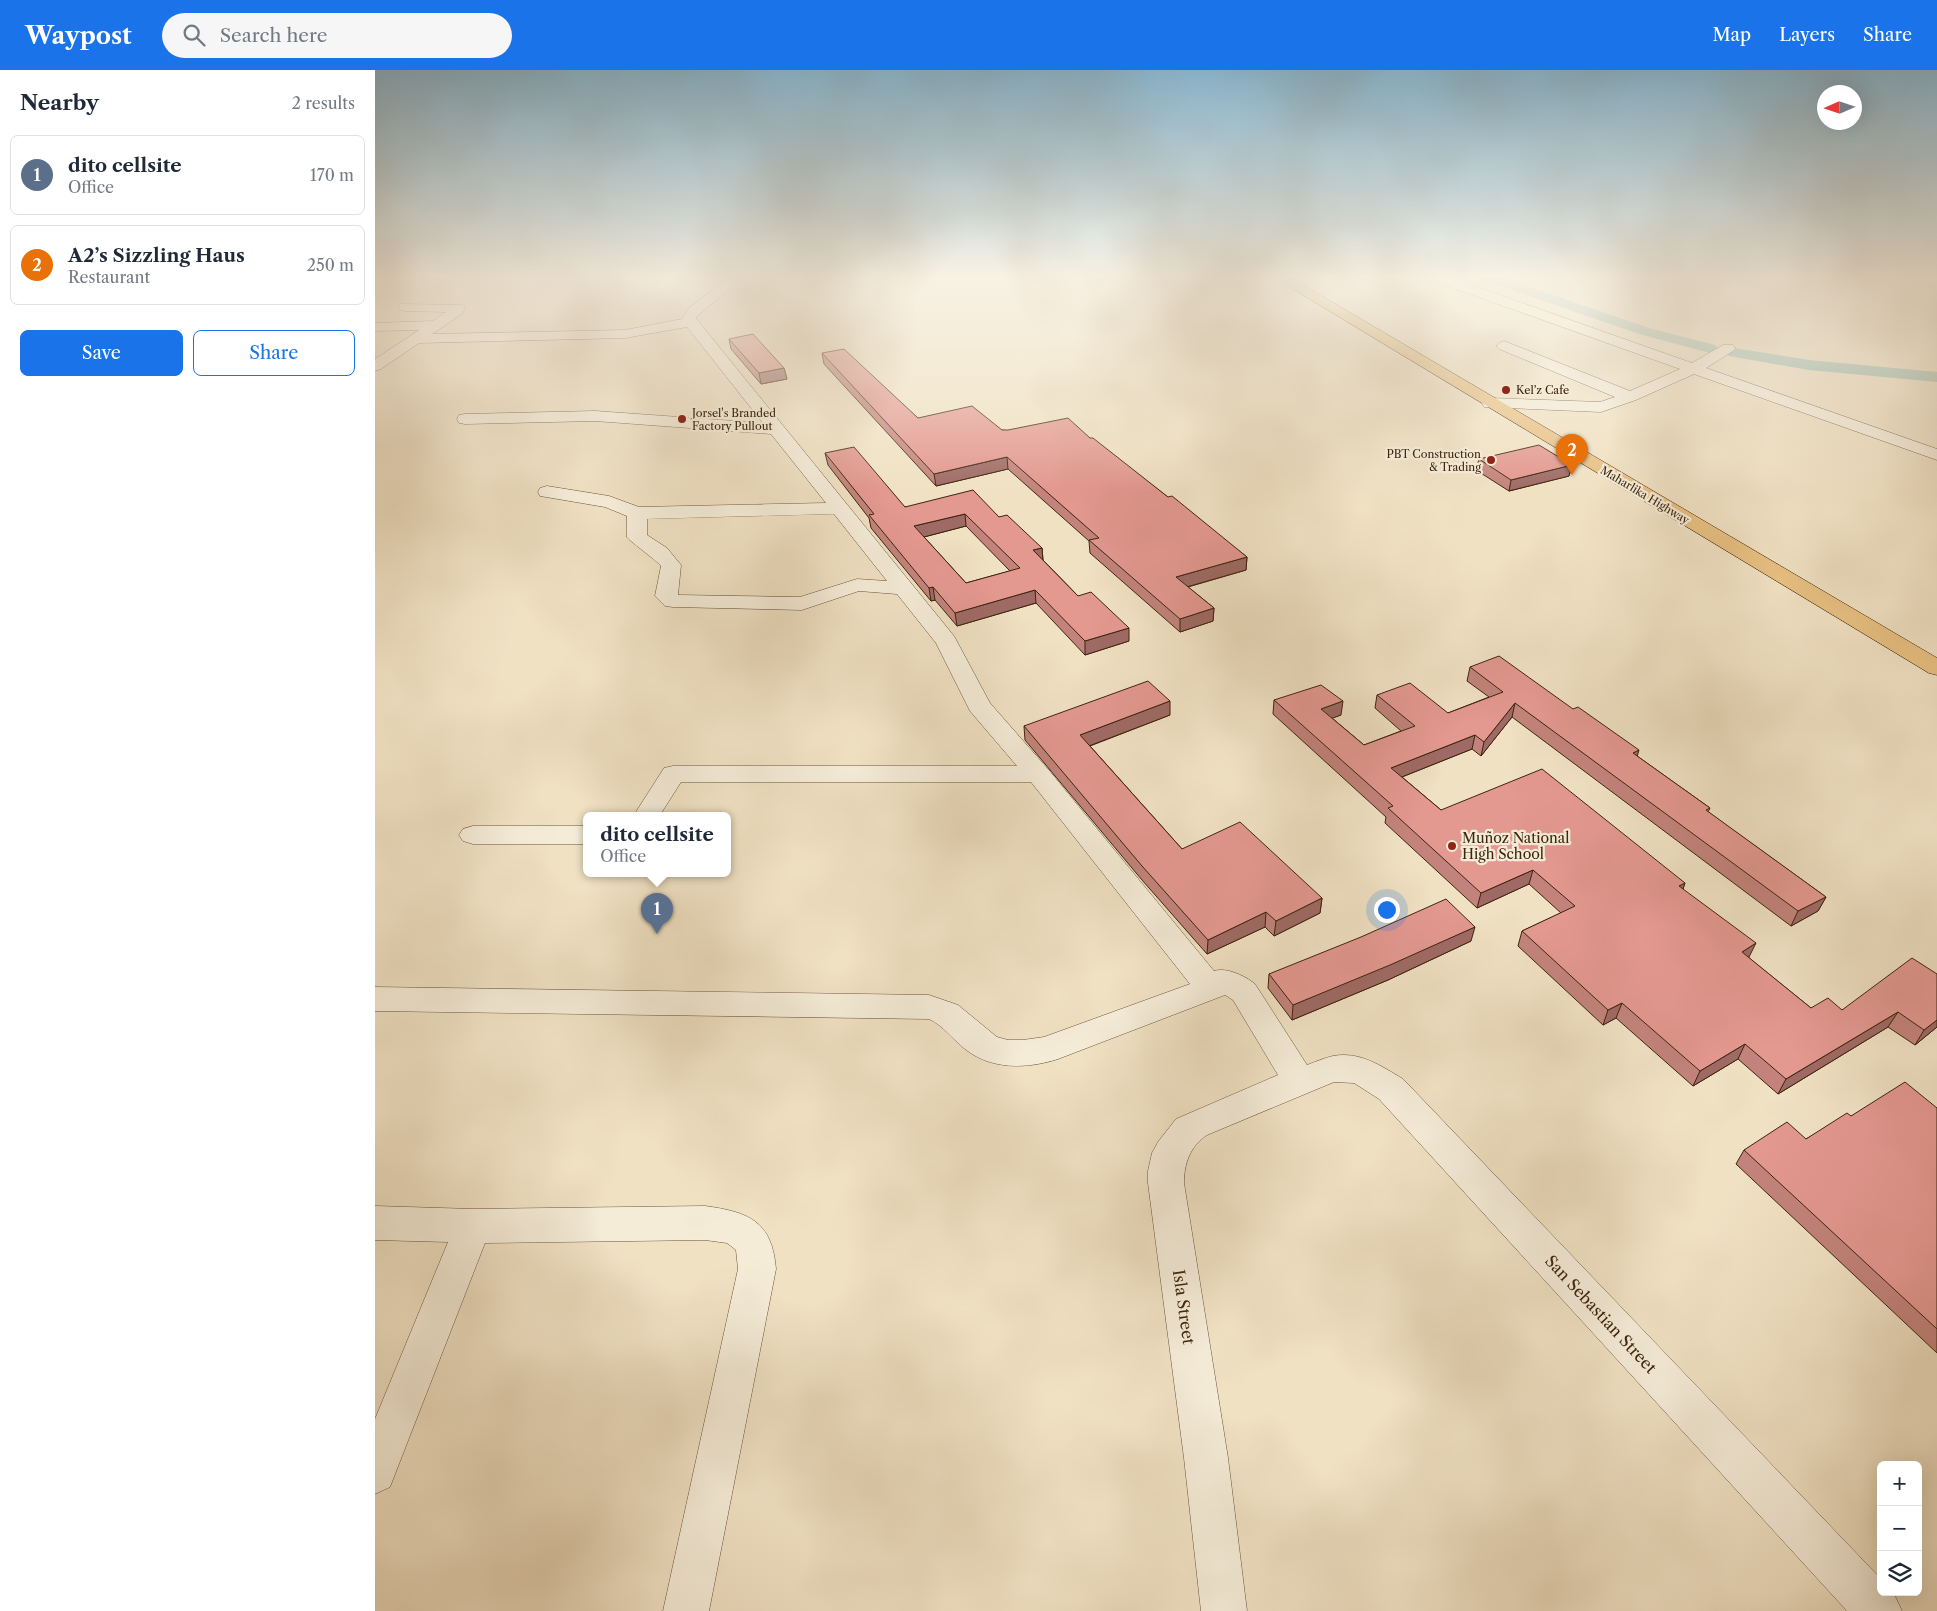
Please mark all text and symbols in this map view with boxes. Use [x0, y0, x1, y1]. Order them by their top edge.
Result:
search box [162, 13, 512, 58]
text: Waypost [25, 21, 132, 50]
icon: search [180, 21, 208, 49]
text: Search here [220, 24, 327, 47]
text: Map [1713, 24, 1751, 46]
text: Layers [1779, 24, 1835, 46]
text: Share [1863, 24, 1912, 46]
north arrow [1817, 85, 1862, 130]
text: Nearby [20, 90, 99, 115]
text: 2 results [292, 93, 355, 113]
text: dito cellsite [68, 154, 182, 177]
text: 1 [33, 165, 41, 185]
text: 170 m [310, 165, 354, 185]
text: Office [68, 177, 114, 197]
text: A2’s Sizzling Haus [68, 244, 245, 267]
text: 2 [32, 255, 42, 275]
text: 250 m [307, 255, 354, 275]
text: Restaurant [68, 267, 150, 287]
button: Save [20, 330, 183, 376]
button: Share [193, 330, 355, 376]
place label: Kel’z Cafe [1516, 383, 1569, 397]
marker: Kel’z Cafe [1500, 384, 1512, 396]
place label: Jorsel's Branded Factory Pullout [690, 406, 776, 433]
marker: Jorsel's Branded Factory Pullout [676, 413, 688, 425]
pin: 2 [1556, 434, 1588, 475]
place label: PBT Construction & Trading [1386, 447, 1481, 474]
marker: PBT Construction & Trading [1485, 454, 1497, 466]
street label: Maharlika Highway [1598, 463, 1693, 527]
popup [583, 812, 731, 877]
text: dito cellsite [600, 823, 714, 846]
place label: Muñoz National High School [1462, 829, 1569, 863]
marker: Muñoz National High School [1446, 840, 1458, 852]
text: Office [600, 846, 646, 866]
pin: 1 [641, 893, 673, 934]
your location [1374, 897, 1400, 923]
street label: San Sebastian Street [1541, 1251, 1661, 1378]
street label: Isla Street [1169, 1268, 1199, 1346]
map controls [1877, 1461, 1922, 1596]
button: + [1877, 1461, 1922, 1506]
button: − [1877, 1506, 1922, 1551]
button: layers [1877, 1551, 1922, 1596]

